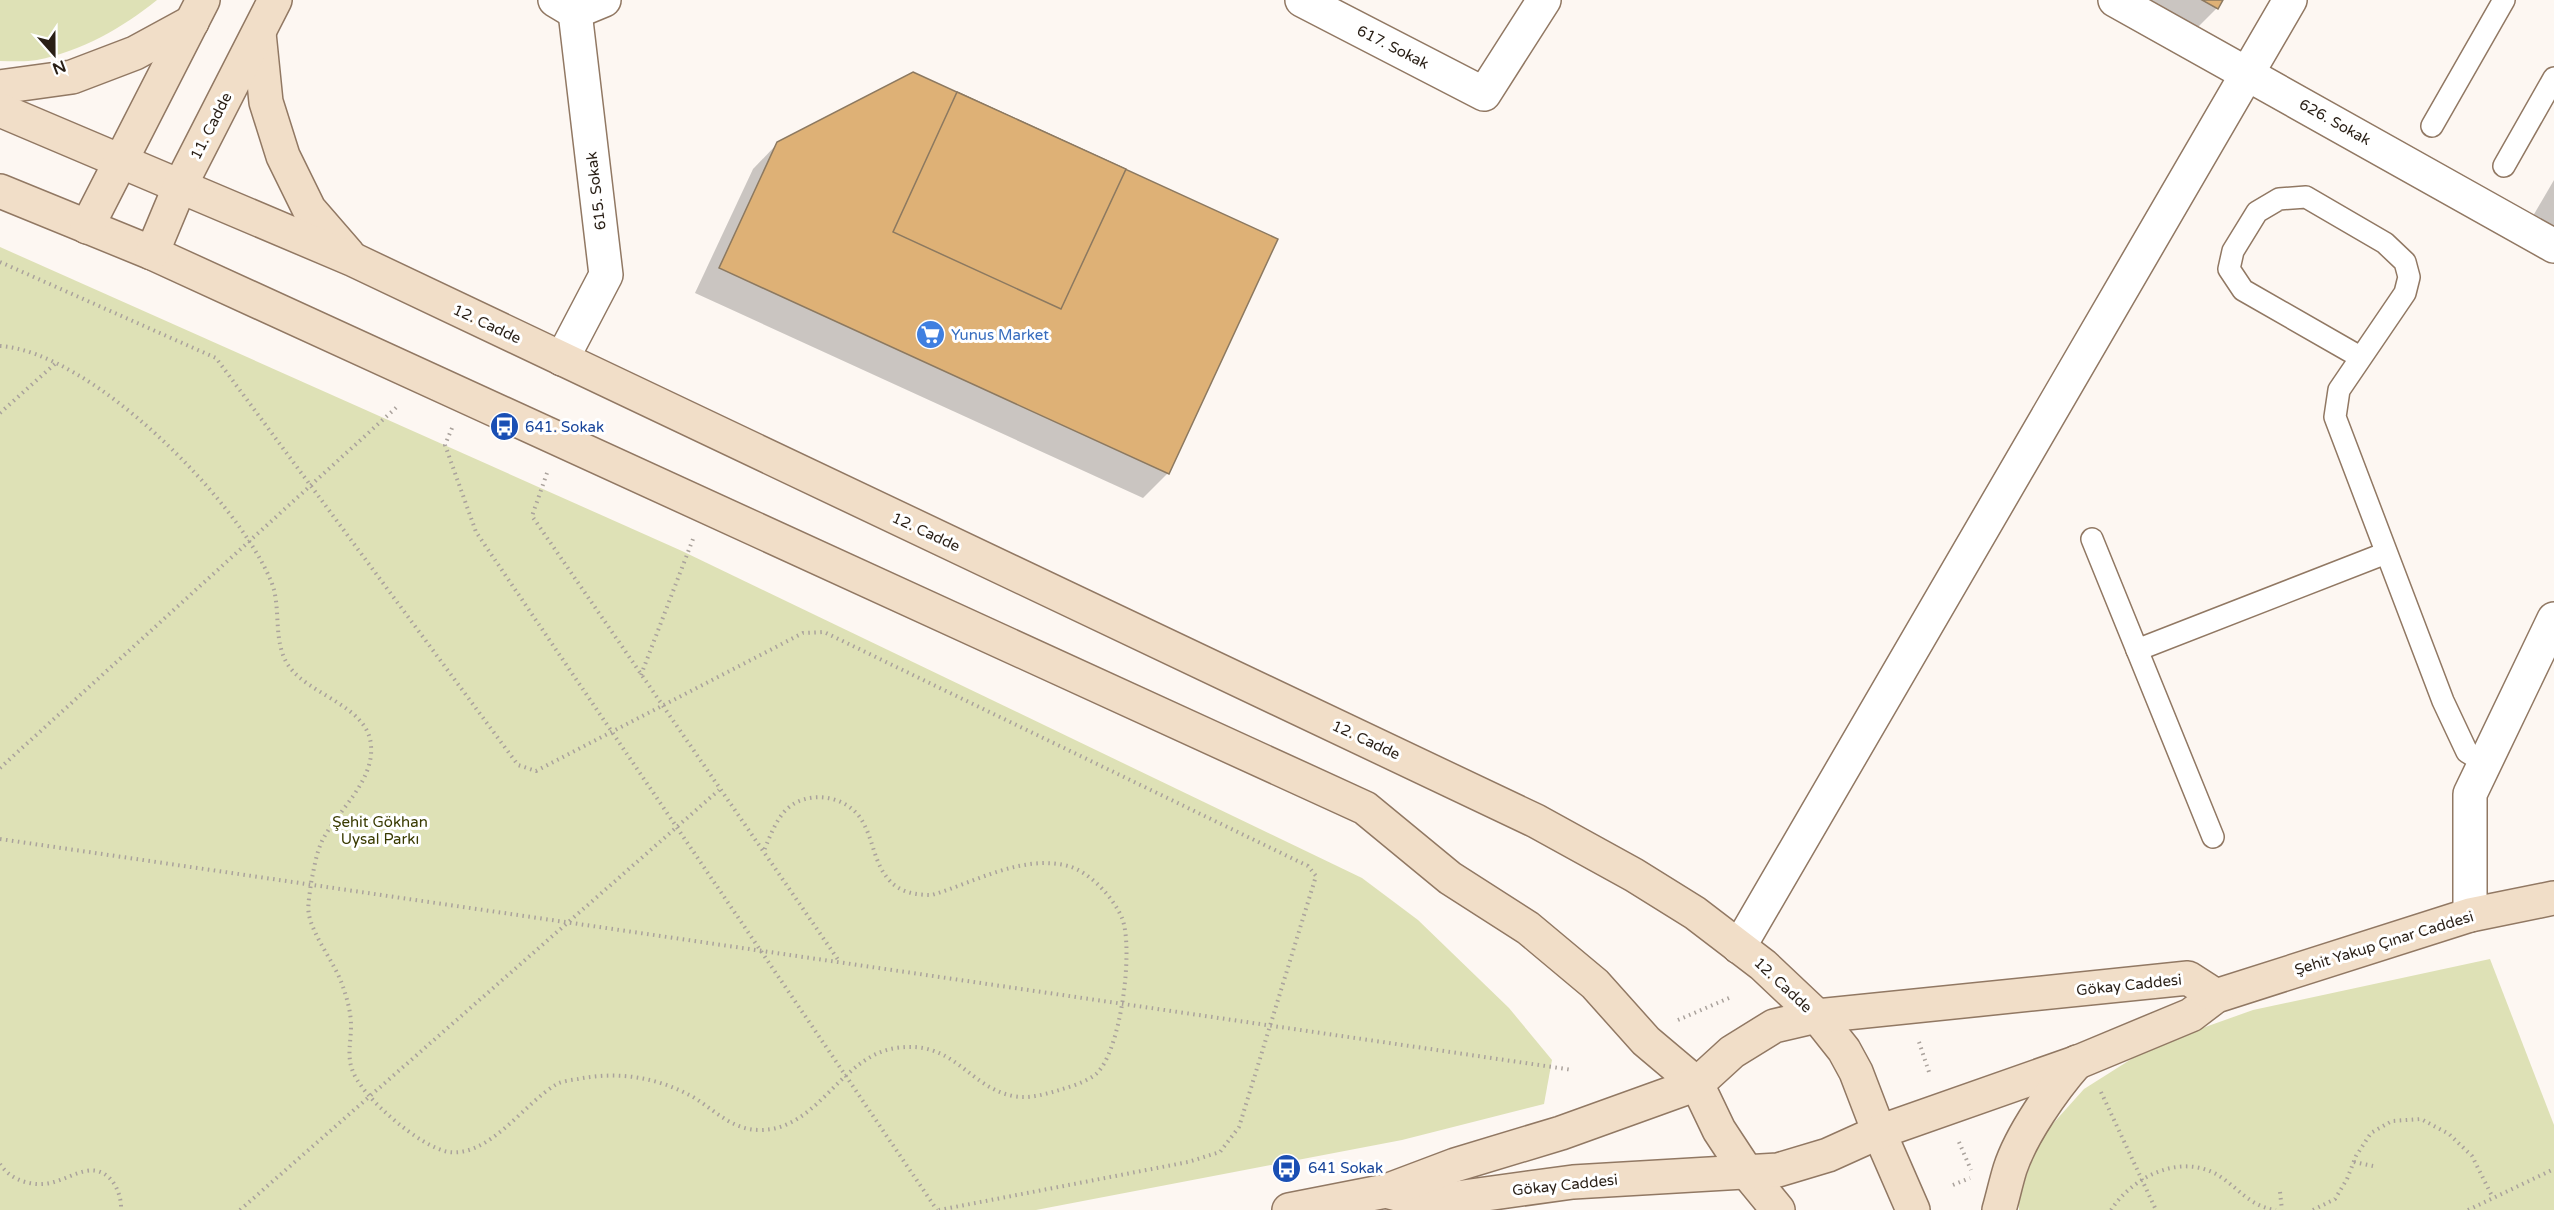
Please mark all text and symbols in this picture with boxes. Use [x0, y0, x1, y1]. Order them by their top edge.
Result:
street label: 617. Sokak [1354, 21, 1432, 73]
north arrow [24, 24, 84, 84]
text: N [49, 55, 69, 79]
street label: 11. Cadde [186, 89, 236, 163]
street label: 626. Sokak [2296, 95, 2374, 149]
street label: 615. Sokak [582, 151, 610, 231]
street label: 12. Cadde [450, 300, 524, 348]
supermarket icon: Yunus Market [914, 319, 946, 351]
place label: Yunus Market [951, 326, 1049, 344]
bus stop icon: 641. Sokak [488, 411, 520, 443]
place label: 641. Sokak [525, 418, 604, 436]
street label: 12. Cadde [889, 508, 963, 556]
street label: 12. Cadde [1329, 716, 1403, 764]
park label: Şehit Gökhan Uysal Parkı [332, 813, 428, 848]
street label: Şehit Yakup Çınar Caddesi [2292, 907, 2476, 979]
street label: 12. Cadde [1750, 954, 1816, 1016]
street label: Gökay Caddesi [2075, 971, 2183, 999]
bus stop icon: 641 Sokak [1271, 1152, 1303, 1184]
place label: 641 Sokak [1308, 1159, 1383, 1177]
street label: Gökay Caddesi [1511, 1171, 1619, 1199]

